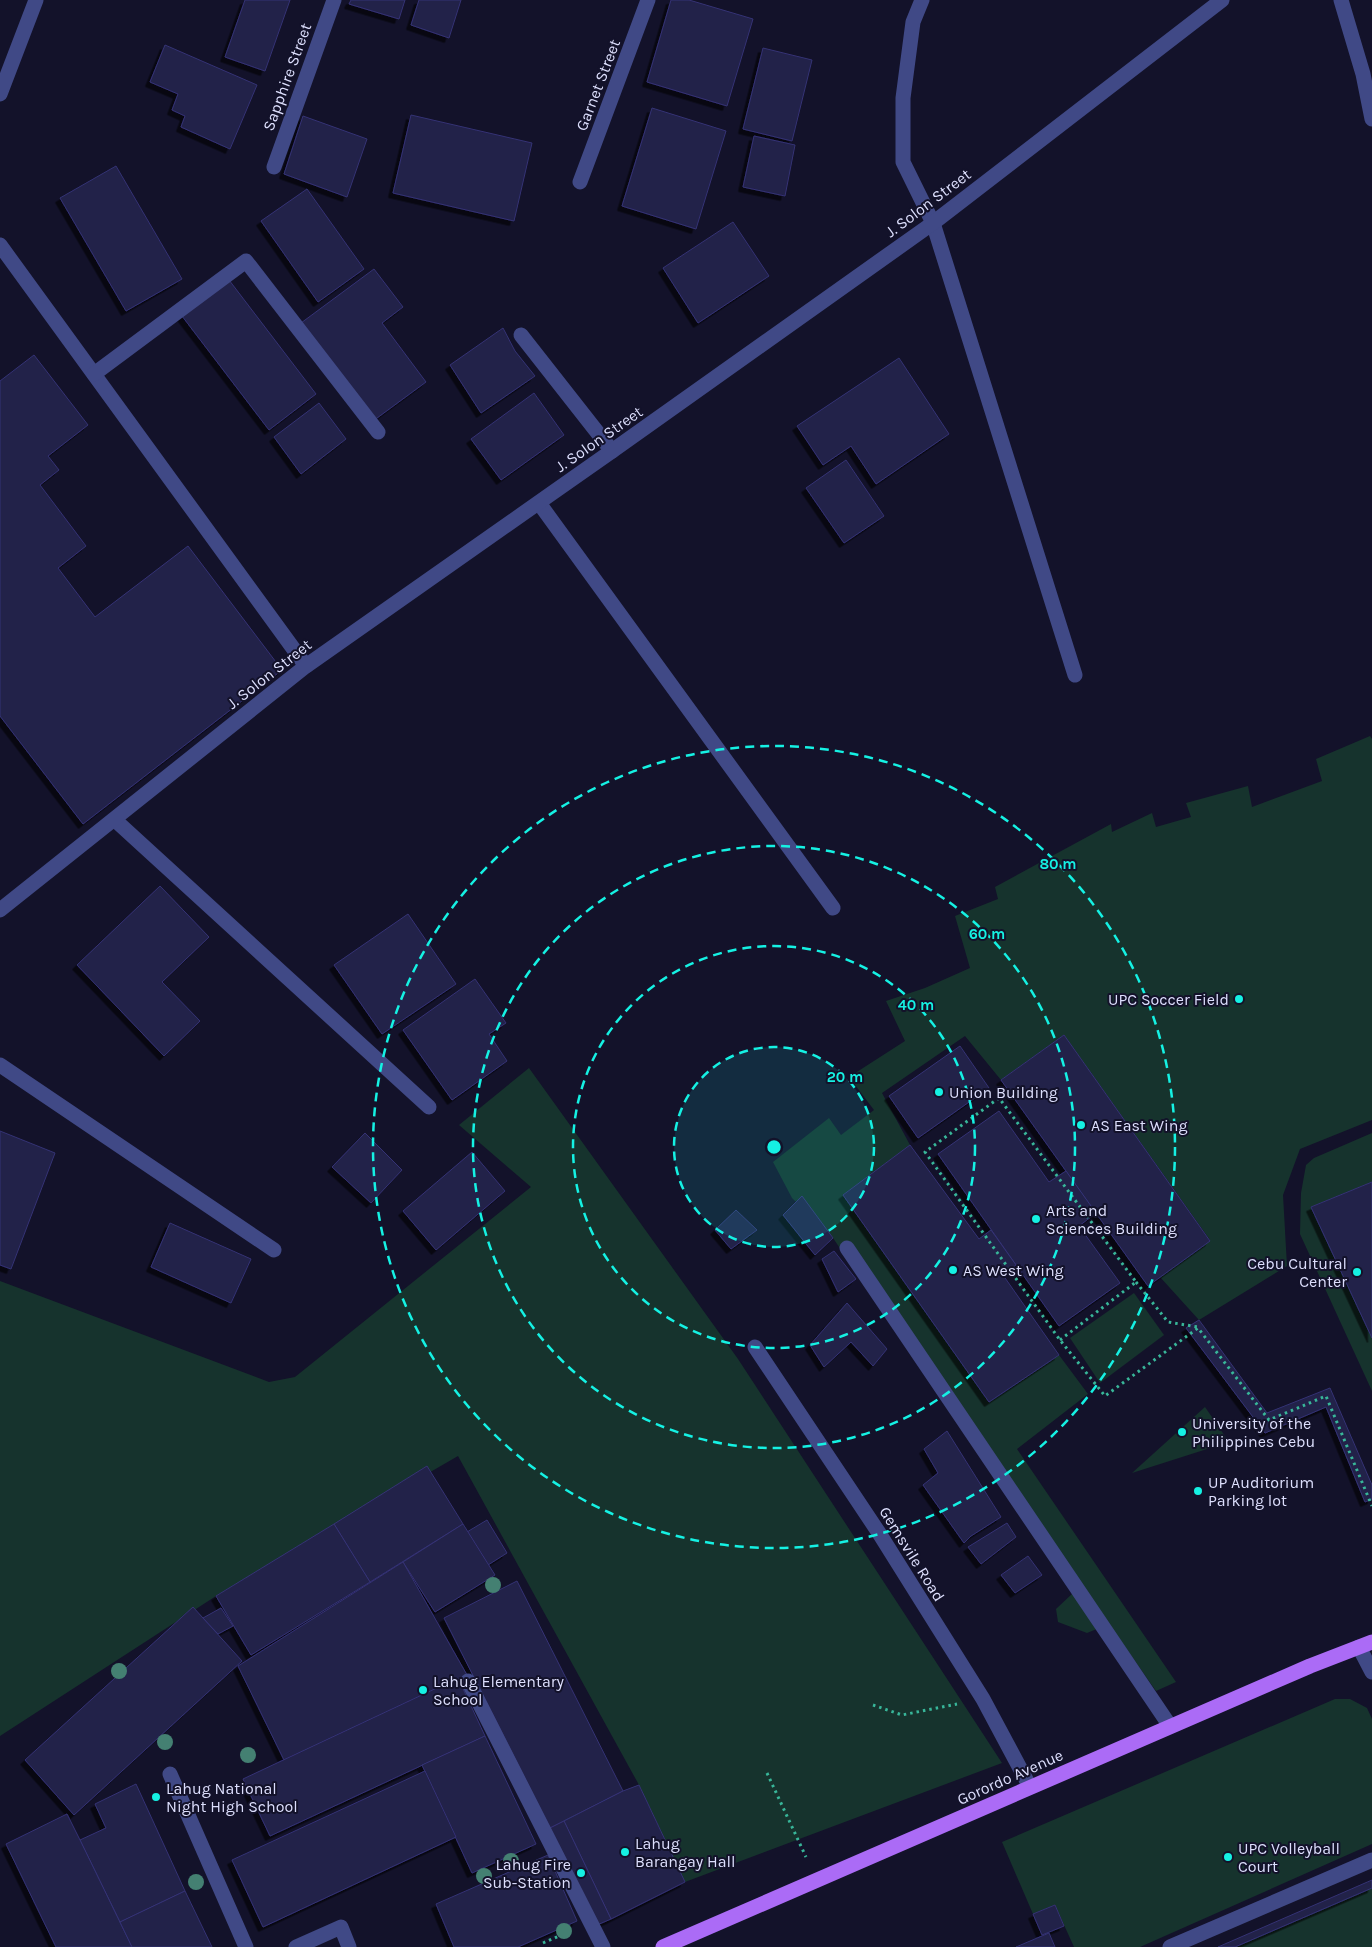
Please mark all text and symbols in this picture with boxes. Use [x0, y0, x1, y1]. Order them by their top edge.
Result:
street label: Sapphire Street [259, 21, 315, 133]
street label: Garnet Street [572, 37, 624, 133]
street label: J. Solon Street [881, 165, 975, 241]
street label: J. Solon Street [552, 402, 646, 476]
street label: J. Solon Street [223, 635, 315, 713]
text: 80 m [1039, 855, 1077, 873]
text: 60 m [969, 925, 1005, 943]
place label: UPC Soccer Field [1108, 990, 1229, 1009]
marker: UPC Soccer Field [1233, 993, 1245, 1005]
text: 40 m [898, 996, 934, 1014]
text: 20 m [827, 1068, 863, 1086]
place label: Union Building [949, 1083, 1058, 1102]
marker: Union Building [933, 1086, 945, 1098]
place label: AS East Wing [1091, 1116, 1187, 1135]
marker: AS East Wing [1075, 1119, 1087, 1131]
centre of rings [765, 1138, 783, 1156]
place label: Arts and Sciences Building [1046, 1201, 1177, 1238]
marker: Arts and Sciences Building [1030, 1213, 1042, 1225]
place label: Cebu Cultural Center [1247, 1254, 1347, 1291]
place label: AS West Wing [963, 1261, 1064, 1280]
marker: AS West Wing [947, 1264, 959, 1276]
marker: Cebu Cultural Center [1351, 1266, 1363, 1278]
place label: University of the Philippines Cebu [1192, 1414, 1315, 1451]
marker: University of the Philippines Cebu [1176, 1426, 1188, 1438]
place label: UP Auditorium Parking lot [1208, 1473, 1314, 1510]
marker: UP Auditorium Parking lot [1192, 1485, 1204, 1497]
street label: Gemsvile Road [875, 1503, 949, 1605]
place label: Lahug Elementary School [433, 1672, 565, 1709]
marker: Lahug Elementary School [417, 1684, 429, 1696]
street label: Gorordo Avenue [954, 1745, 1066, 1809]
place label: Lahug National Night High School [166, 1779, 298, 1816]
marker: Lahug National Night High School [150, 1791, 162, 1803]
place label: Lahug Barangay Hall [635, 1834, 736, 1871]
place label: UPC Volleyball Court [1238, 1839, 1340, 1876]
marker: Lahug Barangay Hall [619, 1846, 631, 1858]
marker: UPC Volleyball Court [1222, 1851, 1234, 1863]
place label: Lahug Fire Sub-Station [483, 1855, 571, 1892]
marker: Lahug Fire Sub-Station [575, 1867, 587, 1879]

